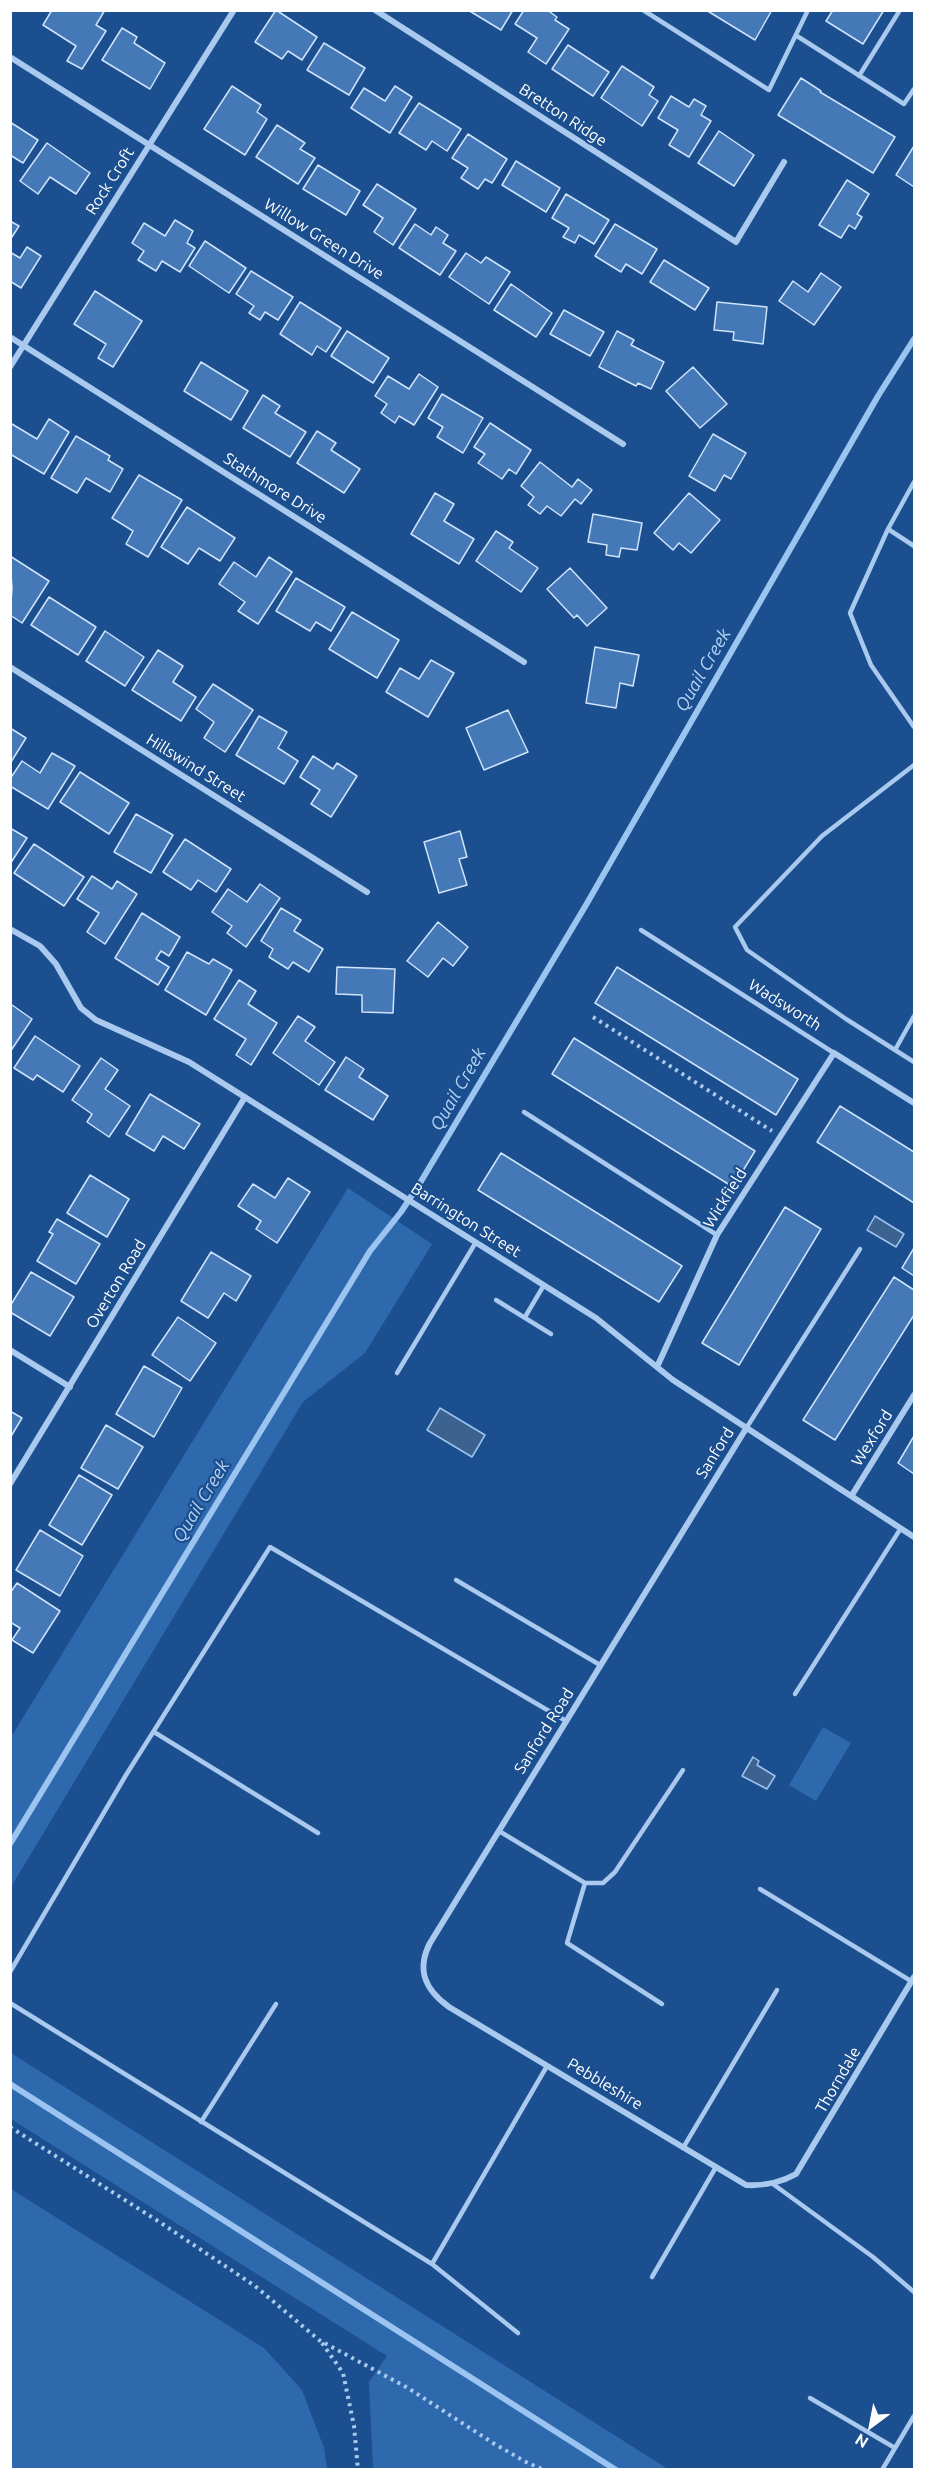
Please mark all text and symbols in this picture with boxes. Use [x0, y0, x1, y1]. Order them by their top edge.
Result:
street label: Bretton Ridge [515, 79, 611, 151]
street label: Rock Croft [82, 144, 138, 218]
street label: Willow Green Drive [260, 194, 388, 284]
street label: Stathmore Drive [220, 449, 330, 527]
water label: Quail Creek [671, 625, 735, 715]
street label: Hillswind Street [143, 730, 249, 806]
street label: Wadsworth [745, 975, 825, 1035]
water label: Quail Creek [426, 1044, 490, 1134]
street label: Wickfield [699, 1165, 751, 1231]
street label: Barrington Street [408, 1179, 524, 1261]
street label: Overton Road [82, 1236, 150, 1332]
street label: Wexford [847, 1406, 897, 1470]
street label: Sanford [692, 1424, 738, 1482]
water label: Quail Creek [168, 1456, 234, 1546]
street label: Sanford Road [510, 1685, 578, 1777]
street label: Thorndale [811, 2044, 865, 2116]
street label: Pebbleshire [564, 2054, 646, 2114]
north arrow [841, 2396, 901, 2456]
text: N [852, 2430, 871, 2452]

